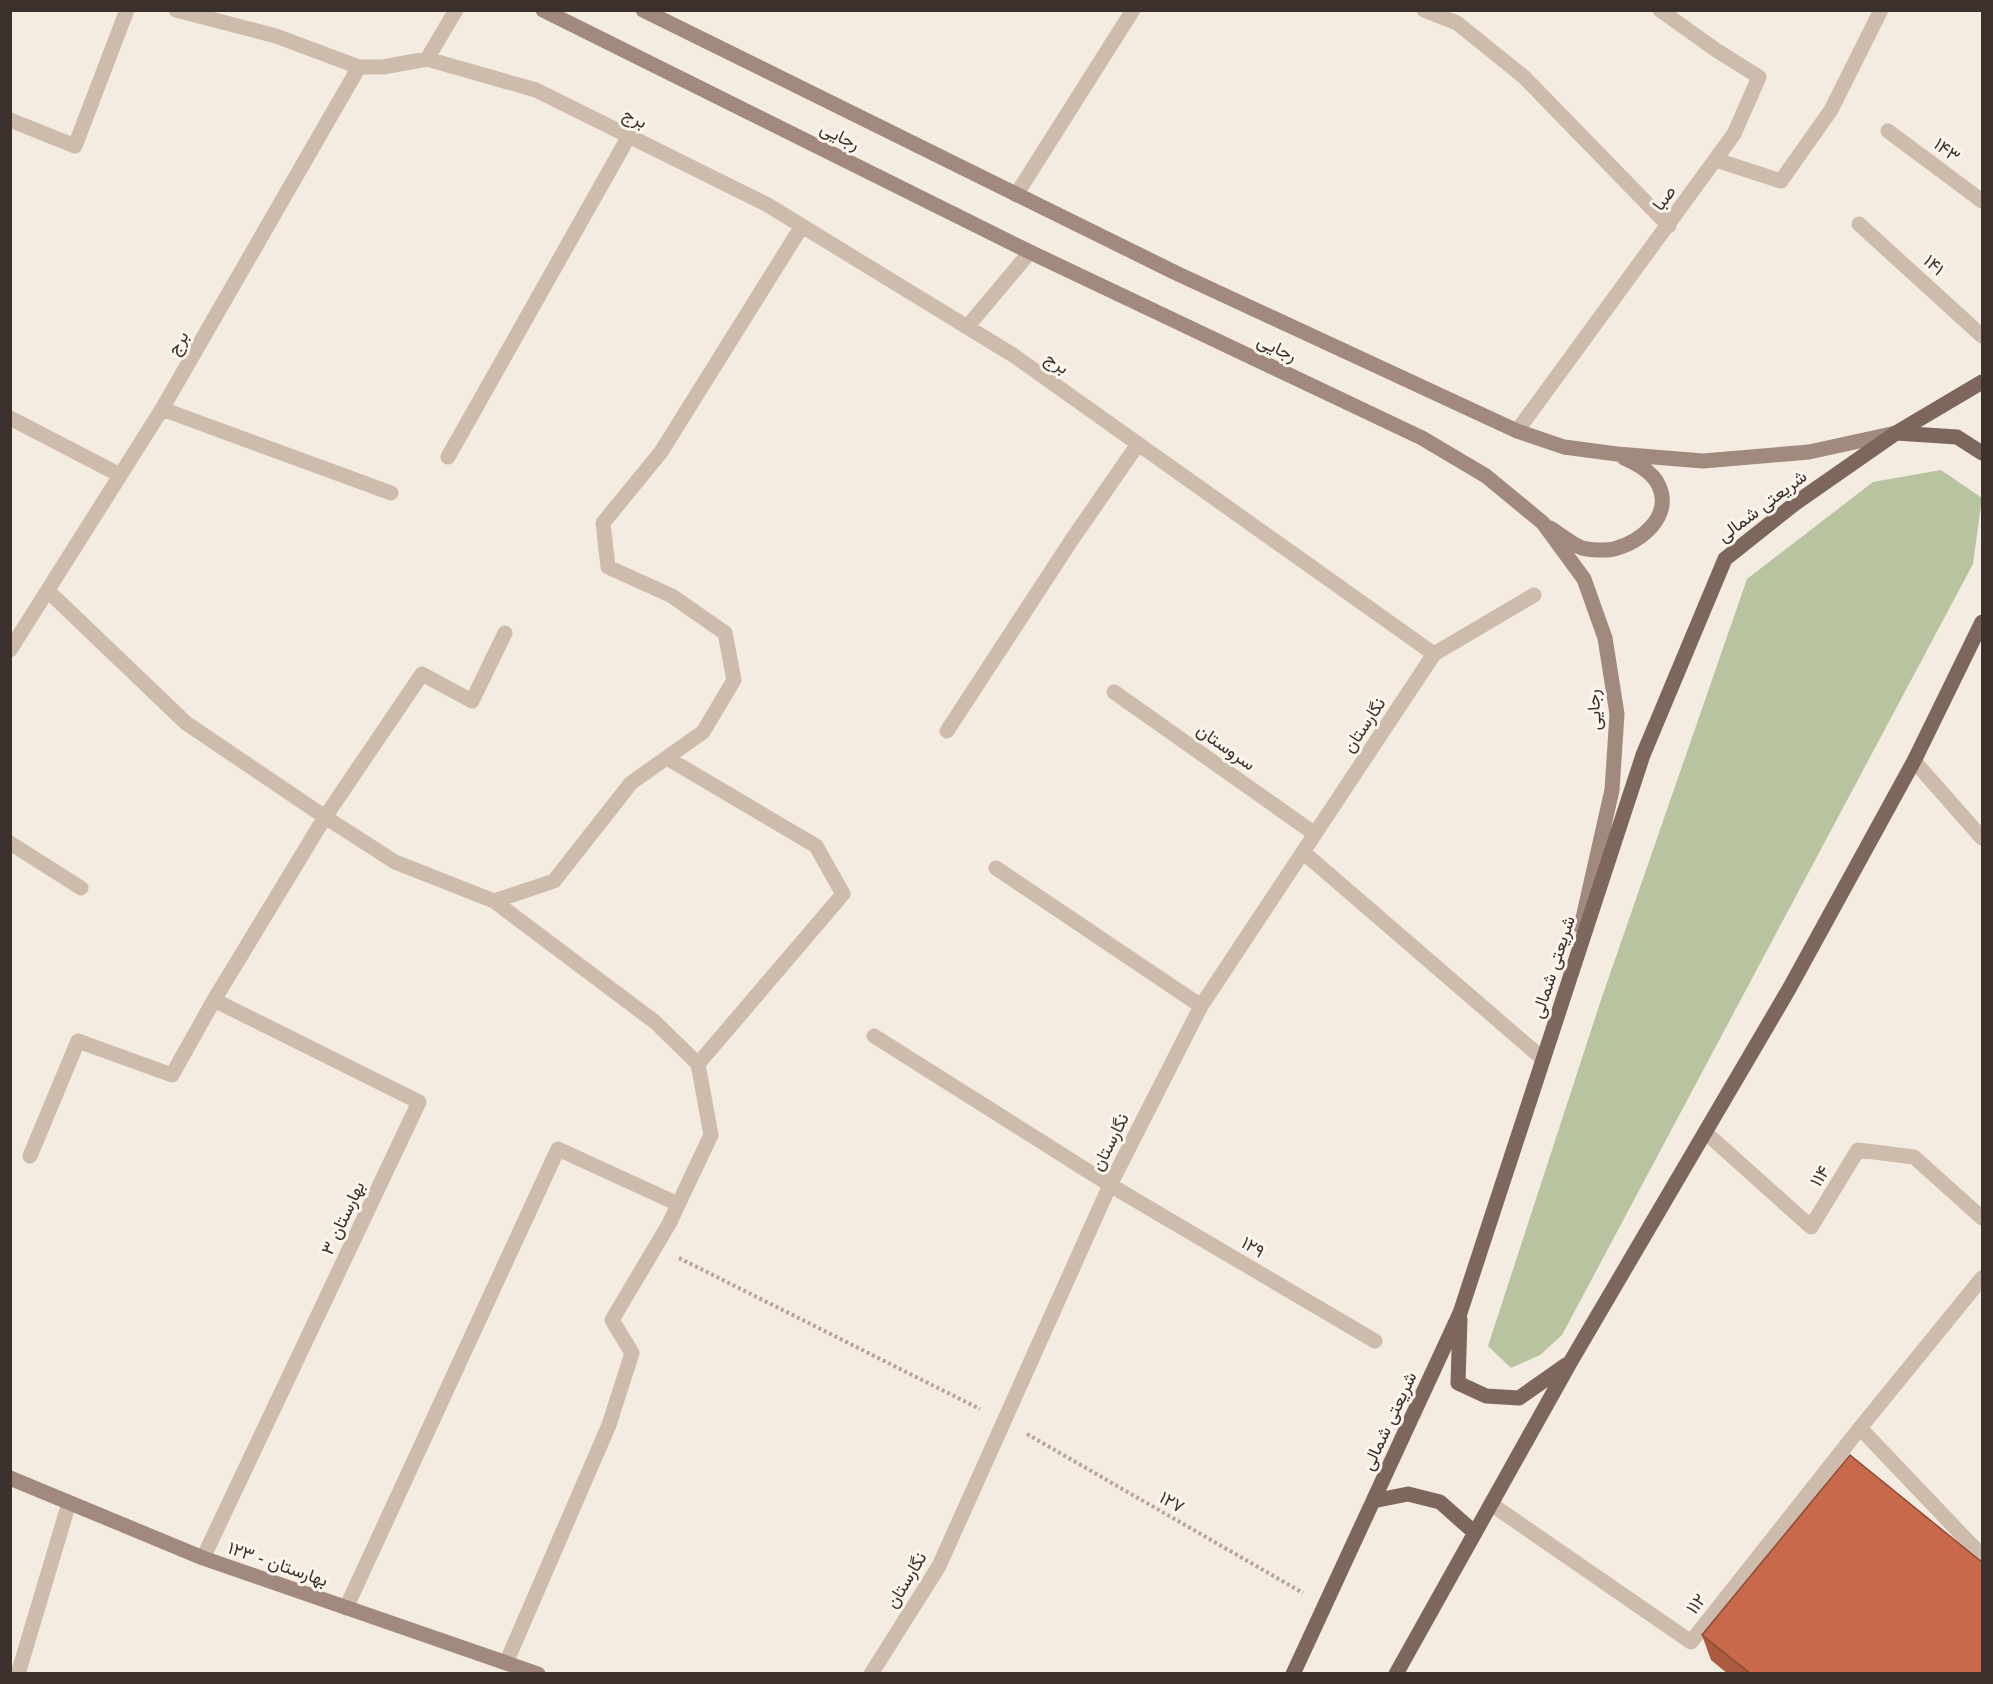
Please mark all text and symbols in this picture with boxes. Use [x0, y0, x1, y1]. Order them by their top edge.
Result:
street label: برج [619, 104, 650, 134]
street label: رجایی [817, 118, 863, 155]
street label: ۱۴۳ [1930, 134, 1964, 166]
street label: صبا [1648, 182, 1680, 214]
street label: ۱۴۱ [1920, 251, 1948, 279]
street label: برج [163, 327, 194, 360]
street label: رجایی [1254, 330, 1300, 367]
street label: برج [1040, 348, 1073, 380]
street label: شریعتی شمالی [1714, 466, 1811, 547]
street label: رجایی [1583, 689, 1606, 731]
street label: نگارستان [1338, 694, 1390, 757]
street label: سروستان [1192, 720, 1259, 775]
street label: شریعتی شمالی [1527, 913, 1580, 1021]
street label: نگارستان [1087, 1110, 1134, 1175]
street label: ۱۱۴ [1806, 1162, 1834, 1190]
street label: بهارستان ۳ [317, 1178, 370, 1258]
street label: ۱۲۹ [1238, 1232, 1268, 1262]
street label: شریعتی شمالی [1357, 1369, 1421, 1474]
street label: ۱۲۷ [1156, 1487, 1188, 1517]
street label: بهارستان - ۱۲۳ [225, 1538, 331, 1591]
street label: نگارستان [882, 1548, 931, 1612]
street label: ۱۱۲ [1682, 1590, 1710, 1618]

